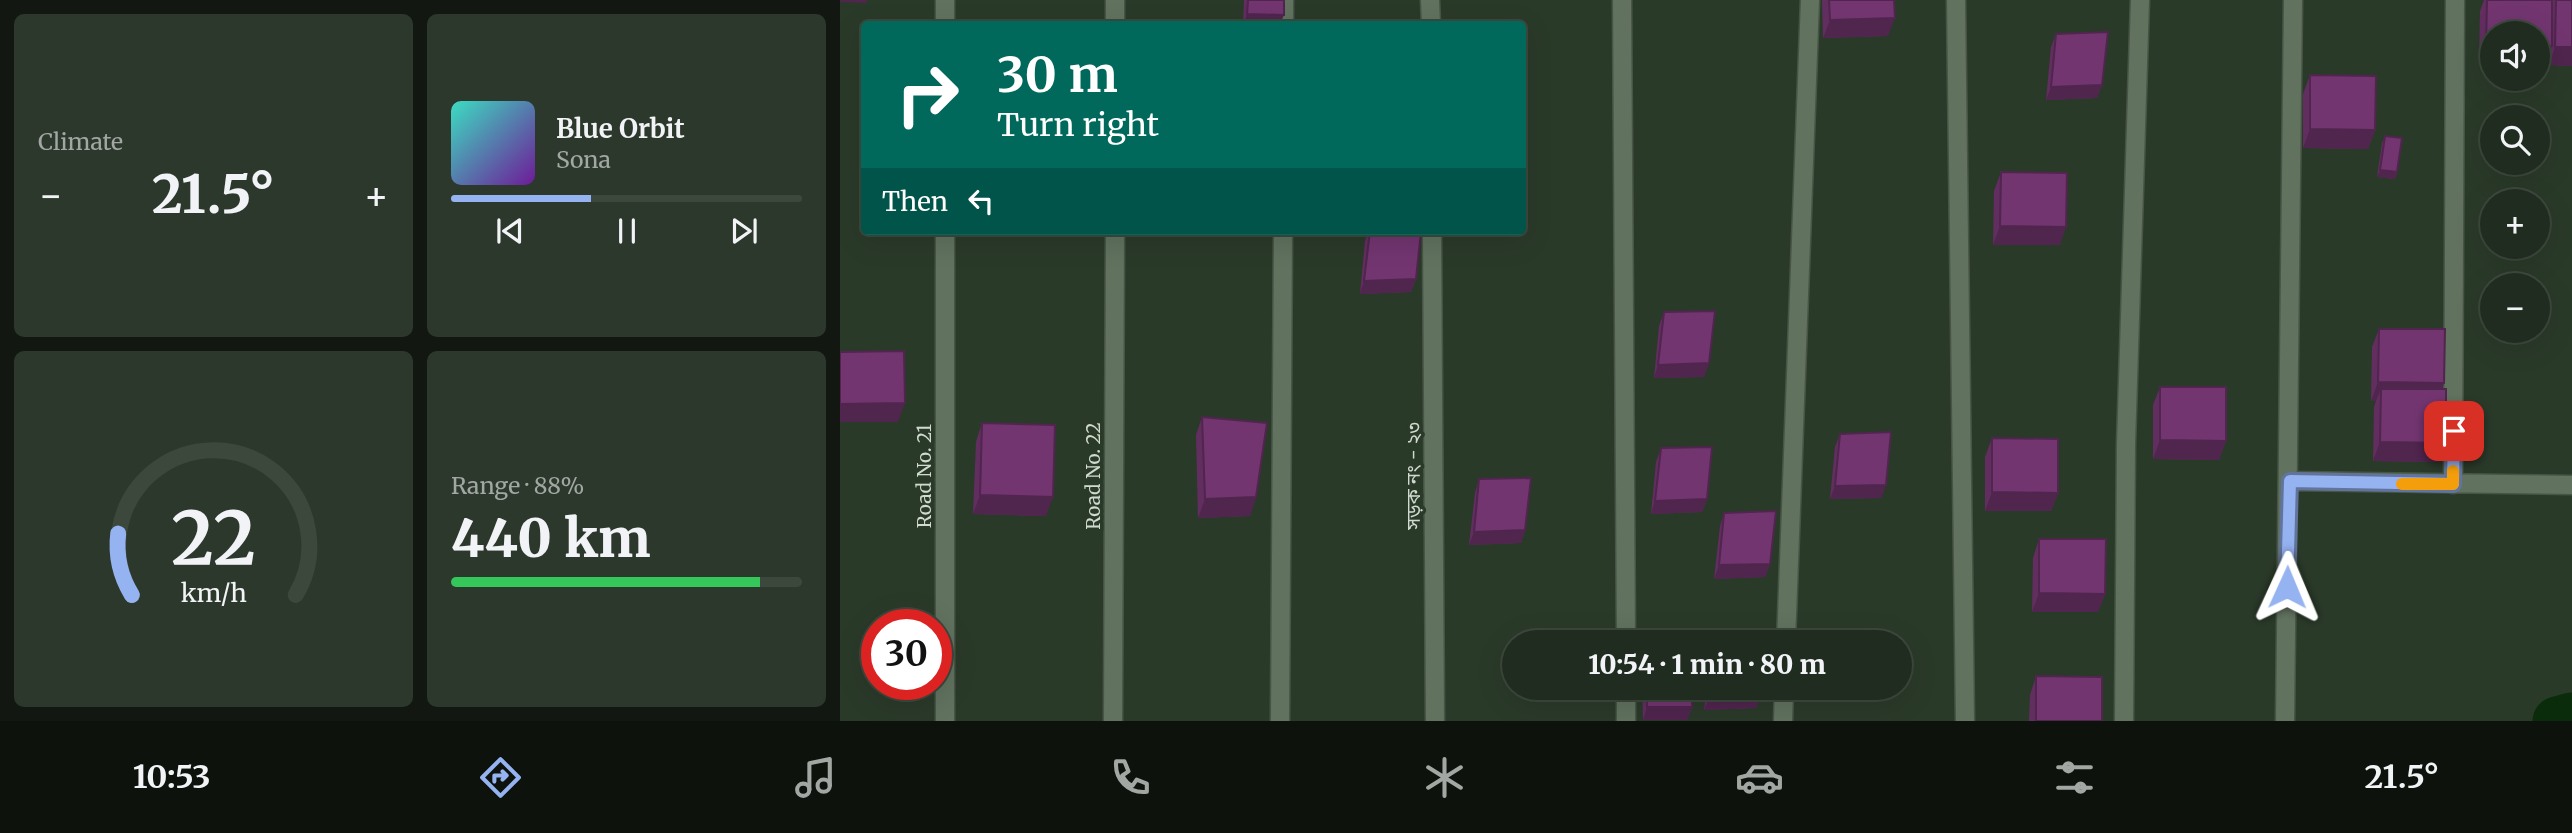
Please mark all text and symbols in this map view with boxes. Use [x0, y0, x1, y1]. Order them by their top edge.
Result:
map controls [2480, 21, 2550, 343]
button: sound [2480, 21, 2550, 91]
text: 30 m [997, 44, 1118, 105]
icon: right [882, 49, 973, 140]
text: Turn right [997, 105, 1159, 145]
button: search [2480, 105, 2550, 175]
text: Blue Orbit [556, 112, 685, 145]
text: Climate [38, 127, 123, 156]
text: Sona [556, 145, 611, 174]
text: 21.5° [152, 162, 275, 227]
text: − [38, 172, 63, 219]
text: + [364, 172, 389, 219]
icon: left [962, 182, 1000, 220]
text: Then [882, 185, 948, 218]
button: + [2480, 189, 2550, 259]
icon: previous [491, 212, 529, 250]
icon: pause [608, 212, 646, 250]
icon: next [725, 212, 763, 250]
button: − [2480, 273, 2550, 343]
pin [2424, 401, 2484, 461]
icon: arrive [2435, 412, 2473, 450]
street label: Road No. 22 [1081, 422, 1105, 530]
street label: সড়ক নং - ২৩ [1401, 422, 1425, 531]
street label: Road No. 21 [912, 423, 936, 528]
text: Range · 88% [451, 471, 584, 500]
text: 22 [171, 493, 256, 585]
text: 440 km [451, 506, 651, 571]
position arrow [2250, 550, 2324, 624]
text: km/h [180, 577, 247, 609]
speed limit sign: 30 [861, 609, 952, 700]
text: 10:54 · 1 min · 80 m [1588, 648, 1826, 681]
icon: directions [476, 753, 525, 802]
icon: music [791, 753, 840, 802]
icon: phone [1106, 753, 1155, 802]
icon: climate [1420, 753, 1469, 802]
icon: car [1735, 753, 1784, 802]
icon: filters [2050, 753, 2099, 802]
text: 10:53 [133, 757, 211, 797]
text: 21.5° [2364, 757, 2439, 797]

